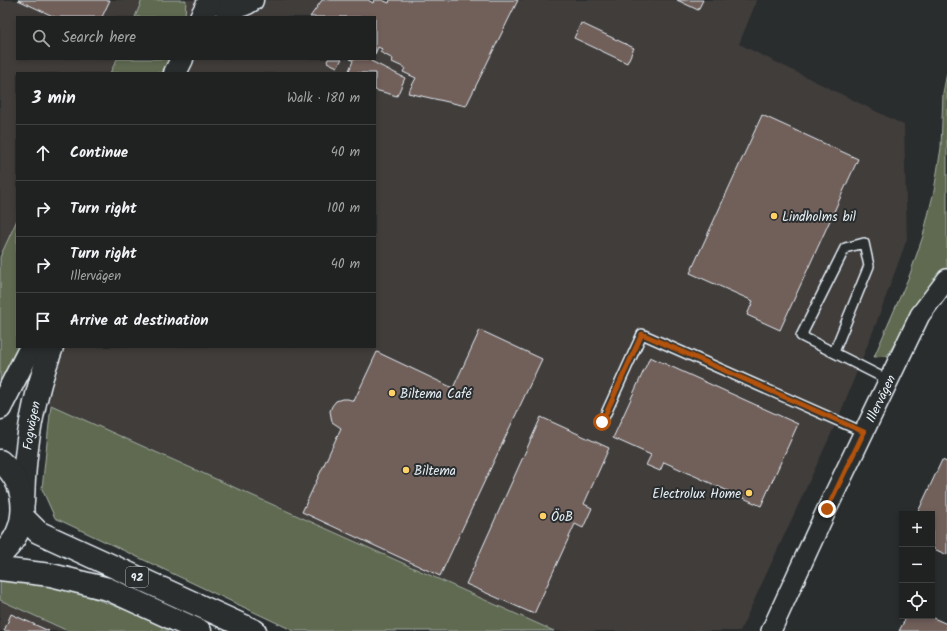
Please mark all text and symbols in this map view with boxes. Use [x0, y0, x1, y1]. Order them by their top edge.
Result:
search box [16, 16, 376, 60]
text: Search here [62, 26, 136, 50]
icon: search [30, 27, 52, 49]
text: 3 min [32, 85, 76, 112]
text: Walk · 180 m [287, 88, 360, 109]
text: Continue [70, 141, 128, 165]
icon: ahead [32, 142, 54, 164]
text: 40 m [331, 142, 360, 163]
text: Turn right [70, 197, 137, 221]
icon: right [32, 198, 54, 220]
text: 100 m [327, 198, 360, 219]
place label: Lindholms bil [782, 207, 856, 228]
marker: Lindholms bil [769, 211, 779, 221]
text: Turn right [70, 242, 137, 266]
icon: right [32, 254, 54, 276]
text: 40 m [331, 254, 360, 275]
text: Illervägen [70, 266, 121, 287]
text: Arrive at destination [70, 309, 209, 333]
icon: arrive [32, 310, 54, 332]
street label: Illervägen [861, 371, 902, 427]
place label: Biltema Café [400, 384, 473, 405]
marker: Biltema Café [387, 388, 397, 398]
street label: Fogvägen [18, 399, 47, 451]
route start [593, 413, 611, 431]
place label: Biltema [414, 461, 456, 482]
marker: Biltema [401, 465, 411, 475]
place label: Electrolux Home [652, 484, 741, 505]
marker: Electrolux Home [744, 488, 754, 498]
route end [818, 500, 836, 518]
place label: ÖoB [551, 507, 573, 528]
marker: ÖoB [538, 511, 548, 521]
map controls [899, 511, 935, 619]
button: + [899, 511, 935, 547]
button: − [899, 547, 935, 583]
road number: 92 [126, 567, 148, 587]
button: locate [899, 583, 935, 619]

